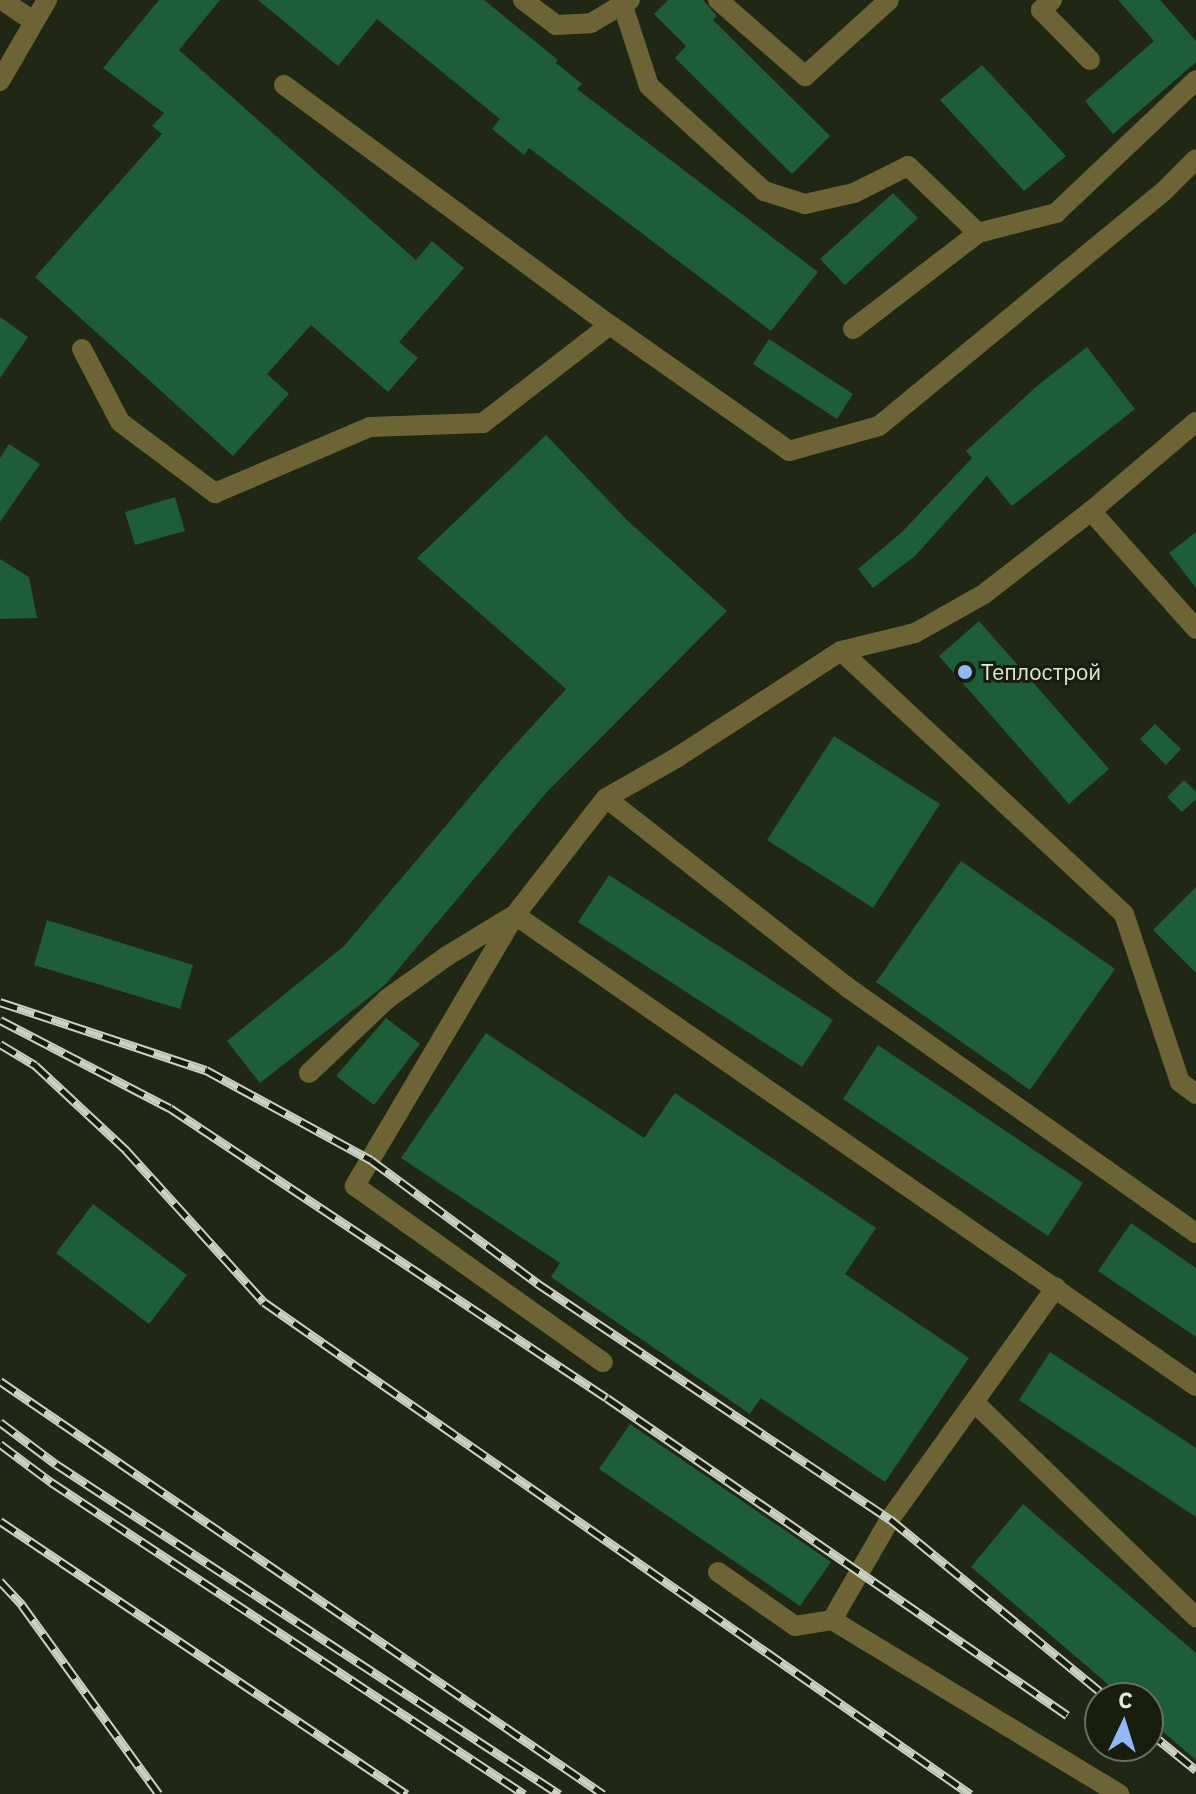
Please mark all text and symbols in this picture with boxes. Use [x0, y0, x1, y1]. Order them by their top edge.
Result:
place label: Теплострой [981, 659, 1101, 685]
marker: Теплострой [956, 663, 974, 681]
north arrow [1084, 1682, 1164, 1762]
text: С [1117, 1685, 1134, 1715]

